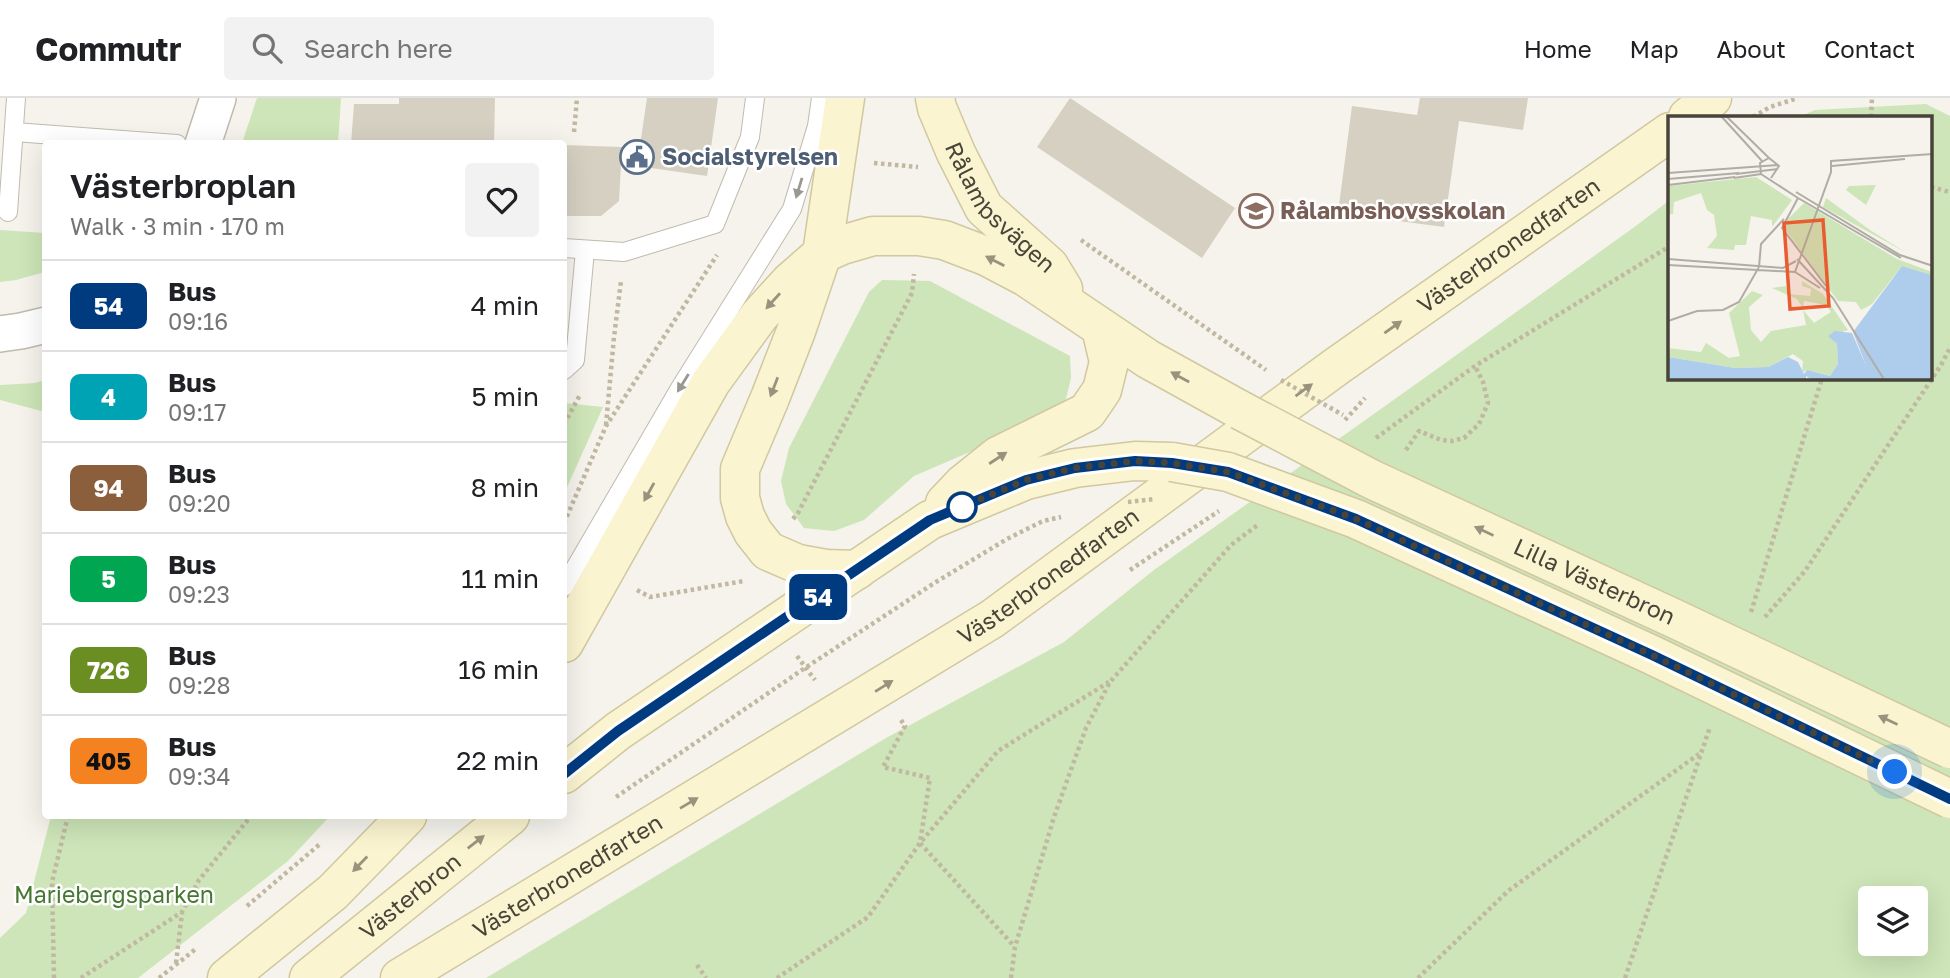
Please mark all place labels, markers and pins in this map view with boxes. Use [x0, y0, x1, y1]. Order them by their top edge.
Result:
public building icon: Socialstyrelsen [618, 138, 656, 176]
place label: Socialstyrelsen [662, 142, 838, 170]
school or university icon: Rålambshovsskolan [1237, 192, 1275, 230]
place label: Rålambshovsskolan [1280, 196, 1505, 224]
unlabelled marker [947, 492, 977, 522]

